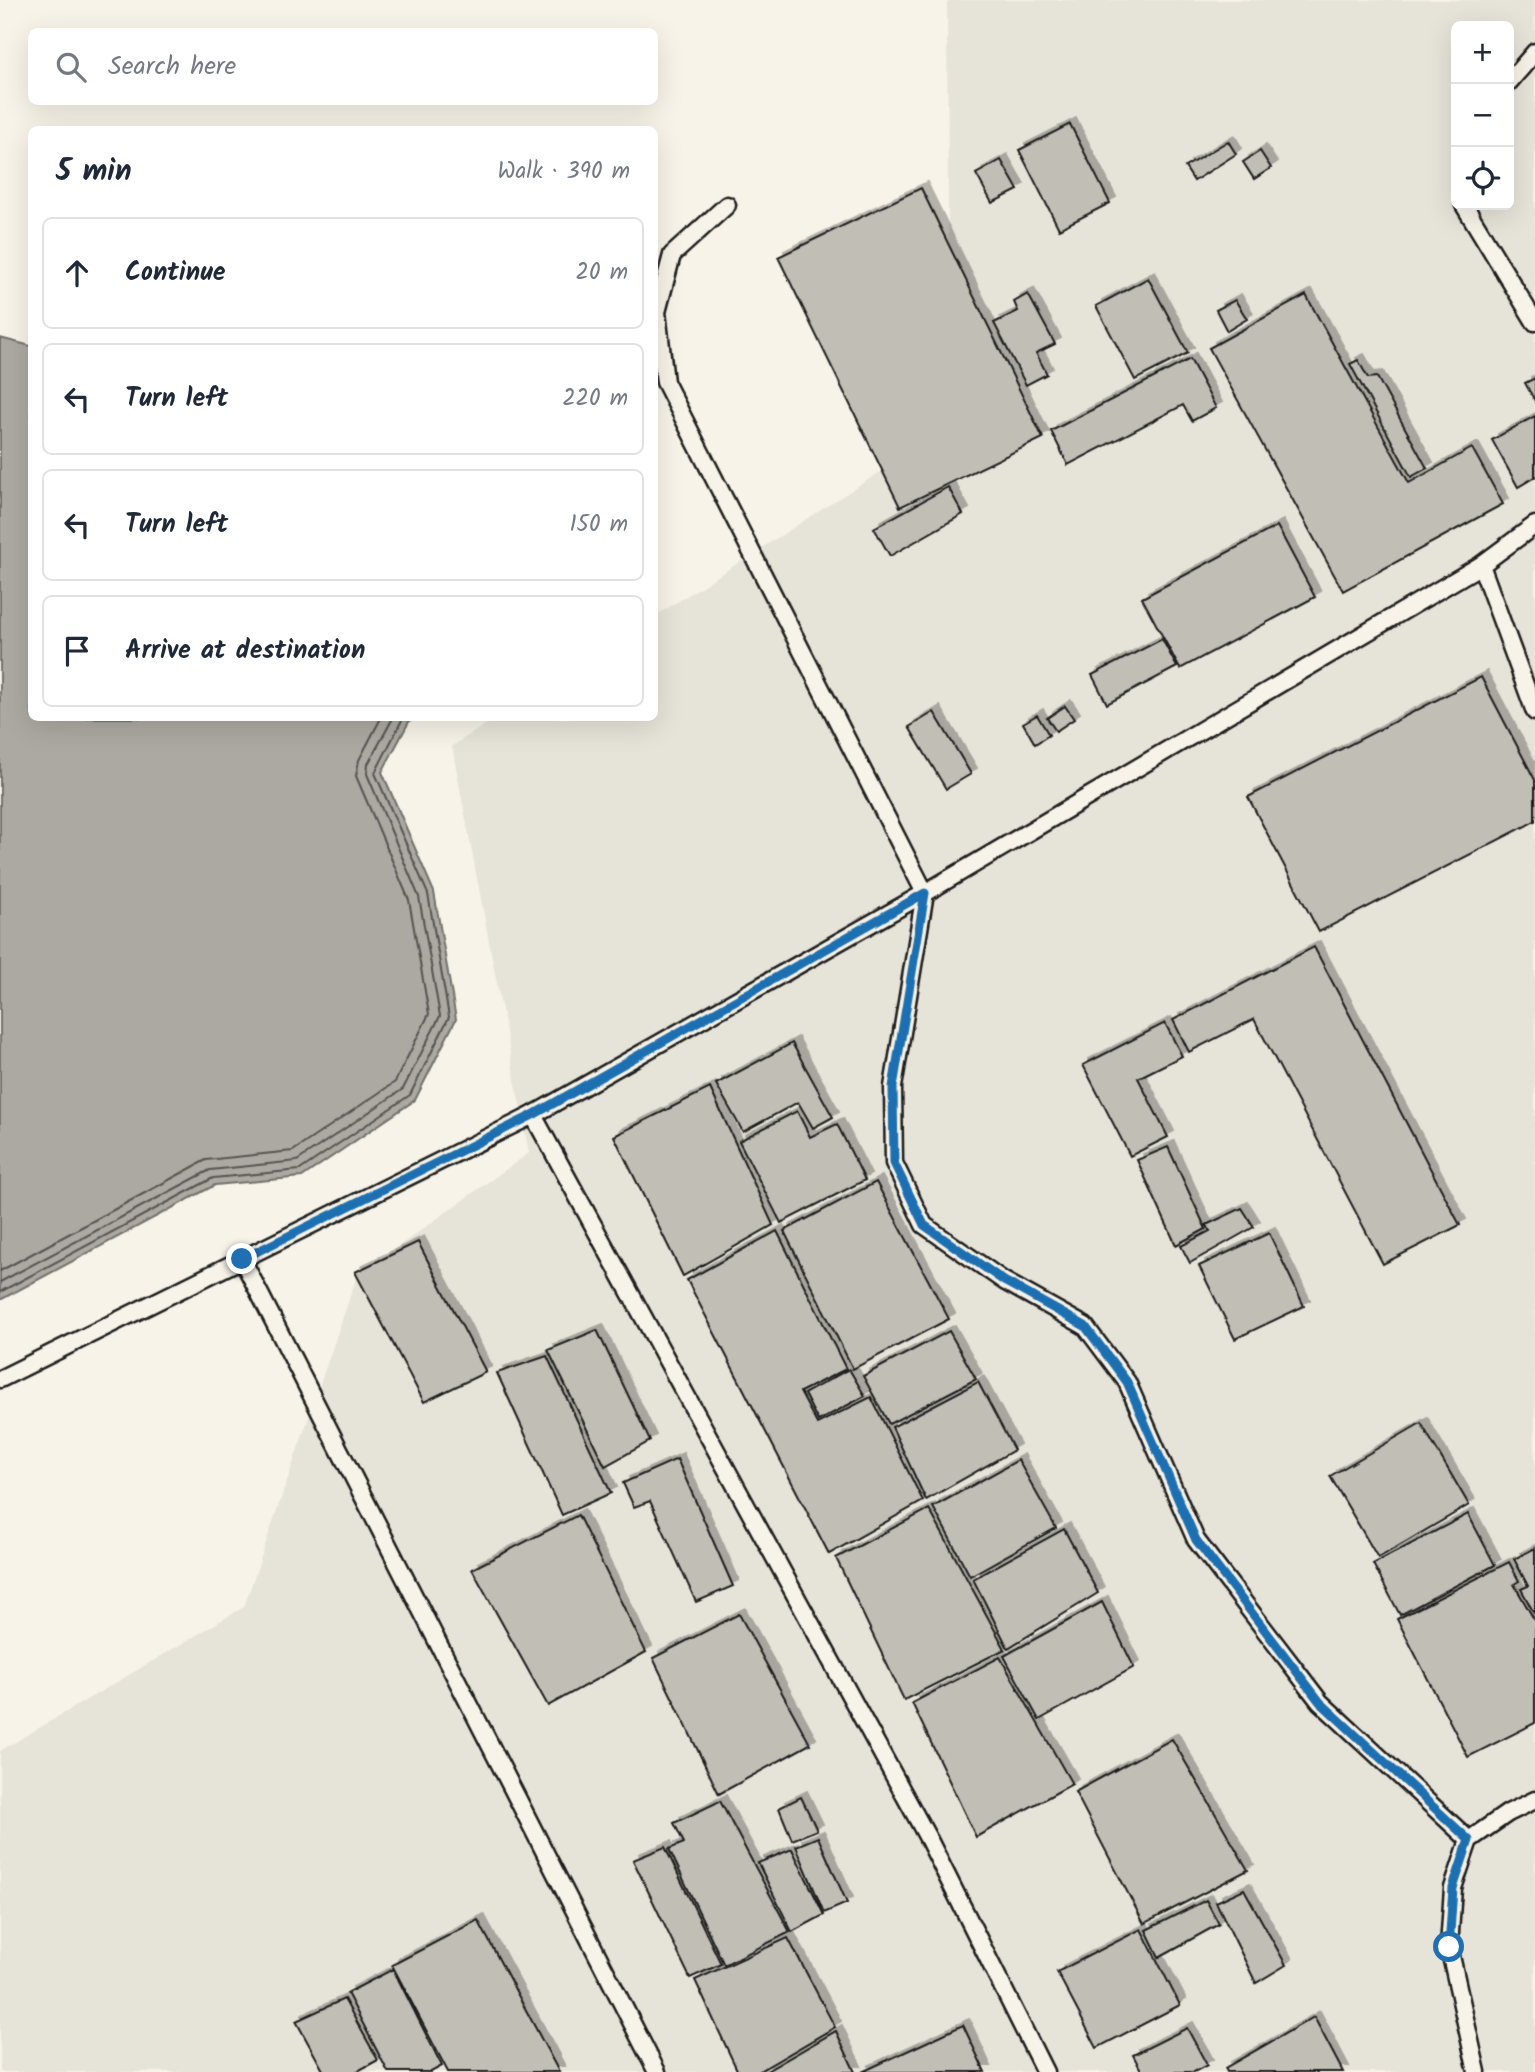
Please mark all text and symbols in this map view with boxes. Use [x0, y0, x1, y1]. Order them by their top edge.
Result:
map controls [1451, 21, 1514, 210]
button: + [1451, 21, 1514, 84]
search box [28, 28, 658, 105]
text: Search here [108, 46, 236, 88]
icon: search [52, 48, 90, 86]
button: − [1451, 84, 1514, 147]
button: locate [1451, 147, 1514, 210]
text: 5 min [56, 148, 132, 196]
text: Walk · 390 m [498, 154, 630, 190]
text: Continue [125, 252, 226, 294]
icon: ahead [58, 254, 96, 292]
text: 20 m [576, 255, 628, 291]
text: Turn left [125, 378, 228, 420]
icon: left [58, 380, 96, 418]
text: 220 m [562, 381, 628, 417]
text: Turn left [125, 504, 228, 546]
icon: left [58, 506, 96, 544]
text: 150 m [569, 507, 628, 543]
text: Arrive at destination [125, 630, 365, 672]
icon: arrive [58, 632, 96, 670]
route end [226, 1243, 257, 1274]
route start [1433, 1931, 1464, 1962]

